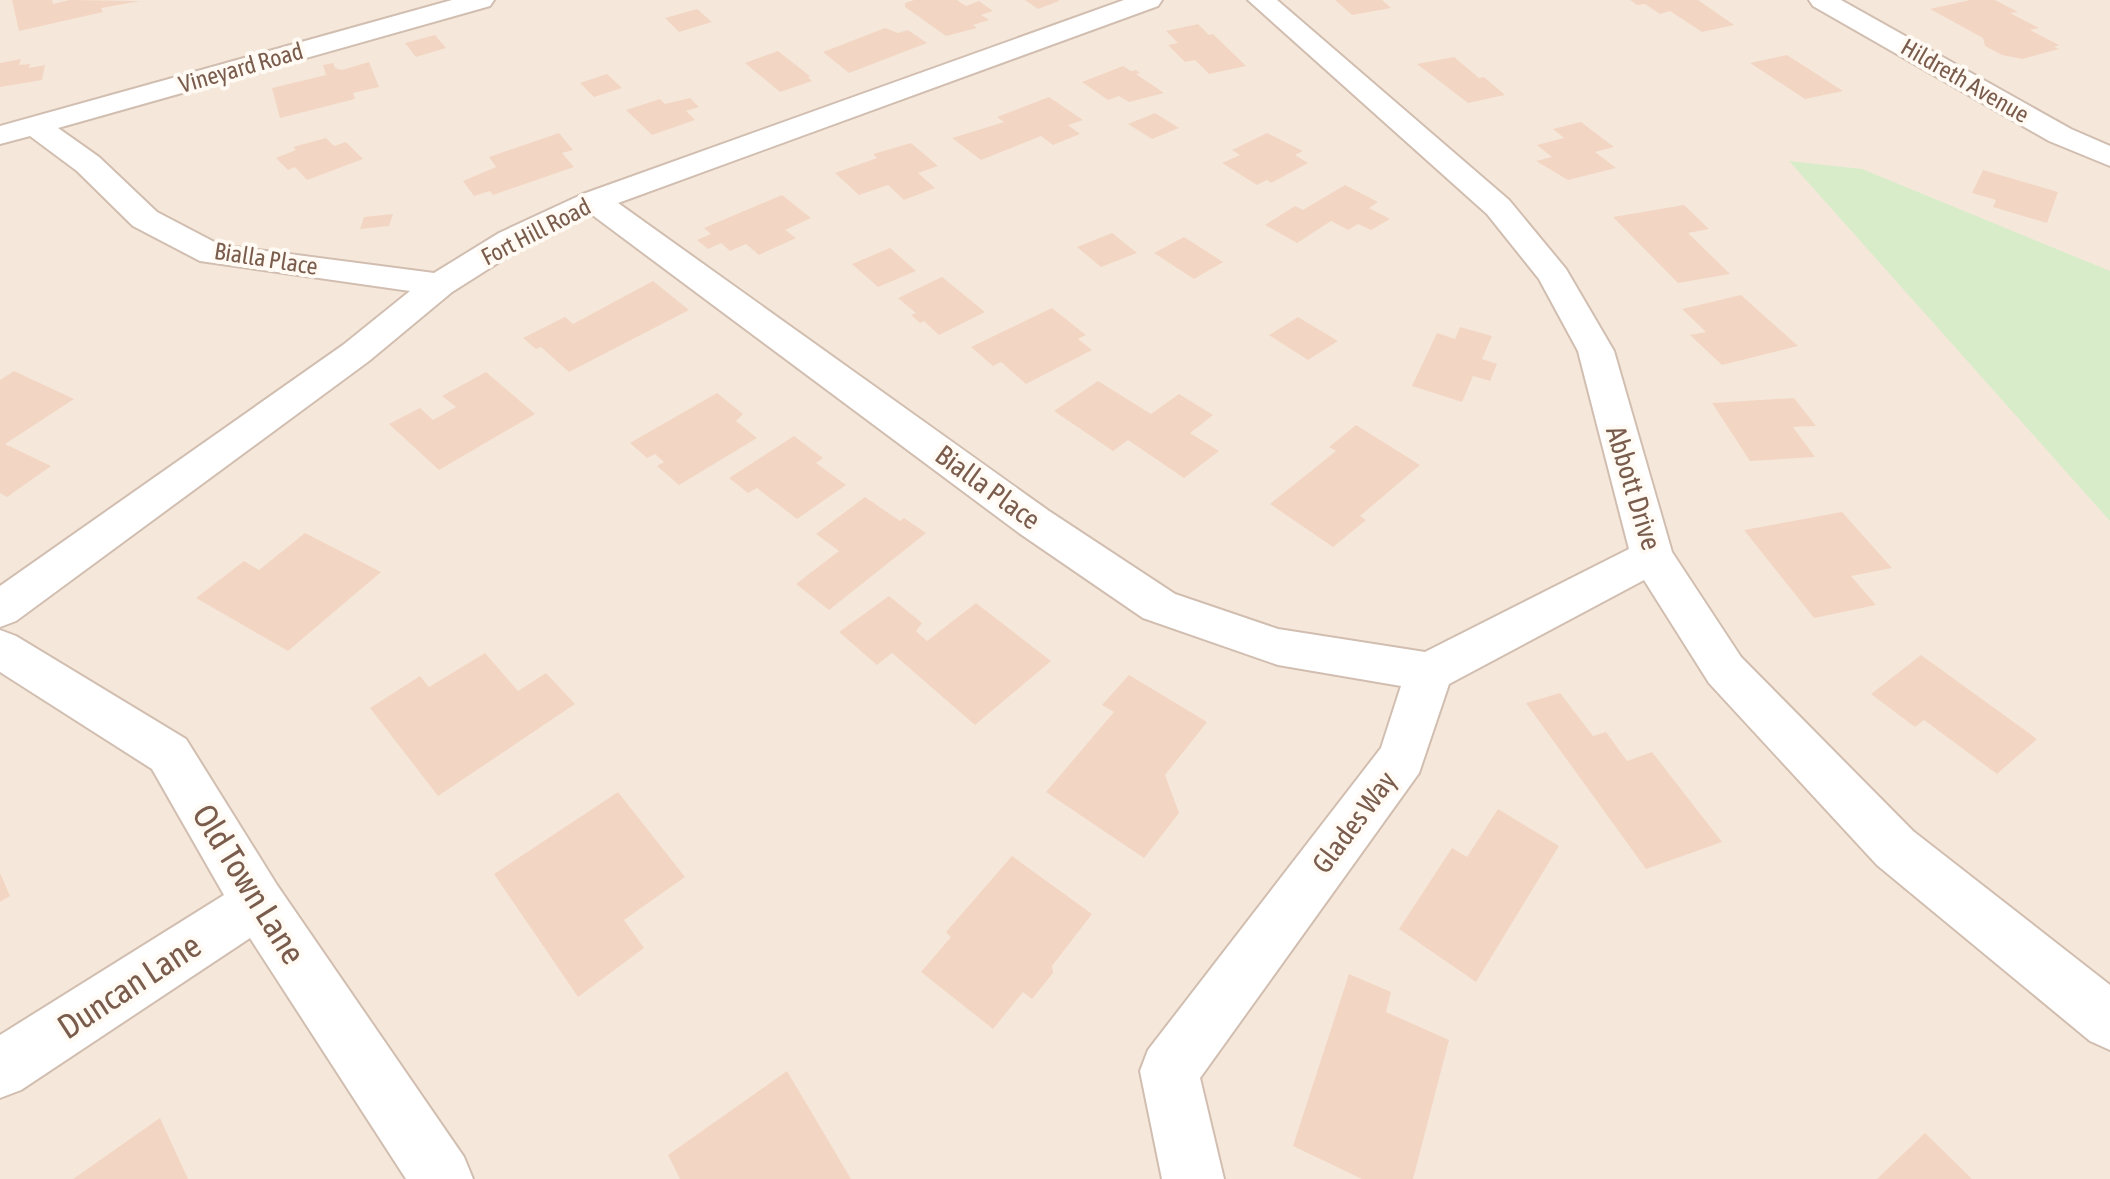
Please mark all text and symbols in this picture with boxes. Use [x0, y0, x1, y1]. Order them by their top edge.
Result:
street label: Hildreth Avenue [1896, 33, 2034, 128]
street label: Vineyard Road [176, 37, 306, 98]
street label: Fort Hill Road [477, 193, 595, 271]
street label: Bialla Place [212, 237, 320, 280]
street label: Abbott Drive [1600, 422, 1668, 554]
street label: Bialla Place [929, 438, 1047, 536]
street label: Glades Way [1305, 765, 1403, 879]
street label: Old Town Lane [185, 797, 314, 970]
street label: Duncan Lane [50, 925, 207, 1046]

